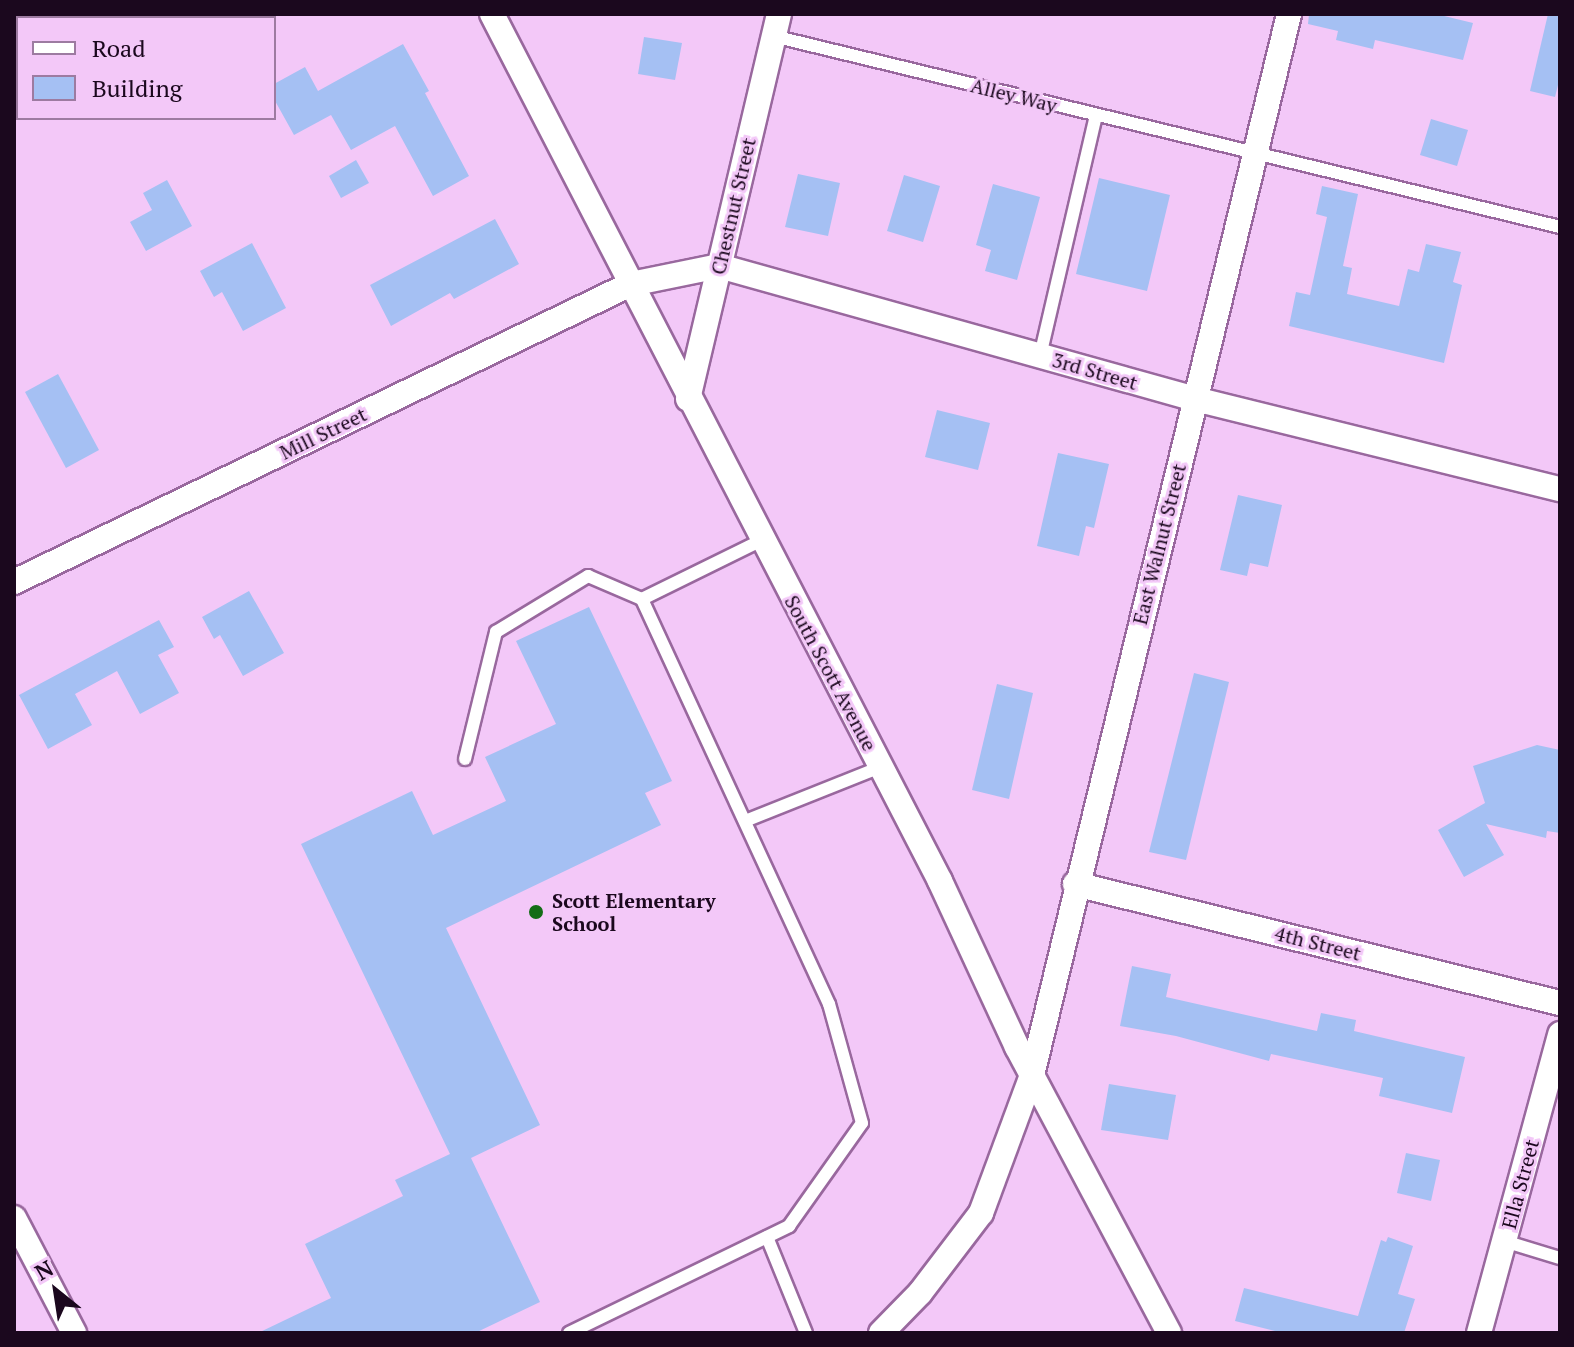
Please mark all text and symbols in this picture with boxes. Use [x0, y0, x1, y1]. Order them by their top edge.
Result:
legend [16, 16, 276, 120]
text: Road [92, 32, 146, 64]
text: Building [92, 72, 182, 104]
street label: Alley Way [968, 73, 1060, 117]
street label: Chestnut Street [706, 135, 760, 277]
street label: 3rd Street [1050, 347, 1140, 395]
street label: Mill Street [276, 402, 370, 464]
street label: East Walnut Street [1127, 461, 1191, 627]
street label: South Scott Avenue [780, 591, 882, 755]
place label: Scott Elementary School [552, 888, 716, 935]
marker: Scott Elementary School [527, 903, 545, 921]
street label: 4th Street [1272, 921, 1364, 965]
street label: Ella Street [1497, 1136, 1543, 1232]
north arrow [16, 1251, 96, 1331]
text: N [29, 1253, 58, 1287]

